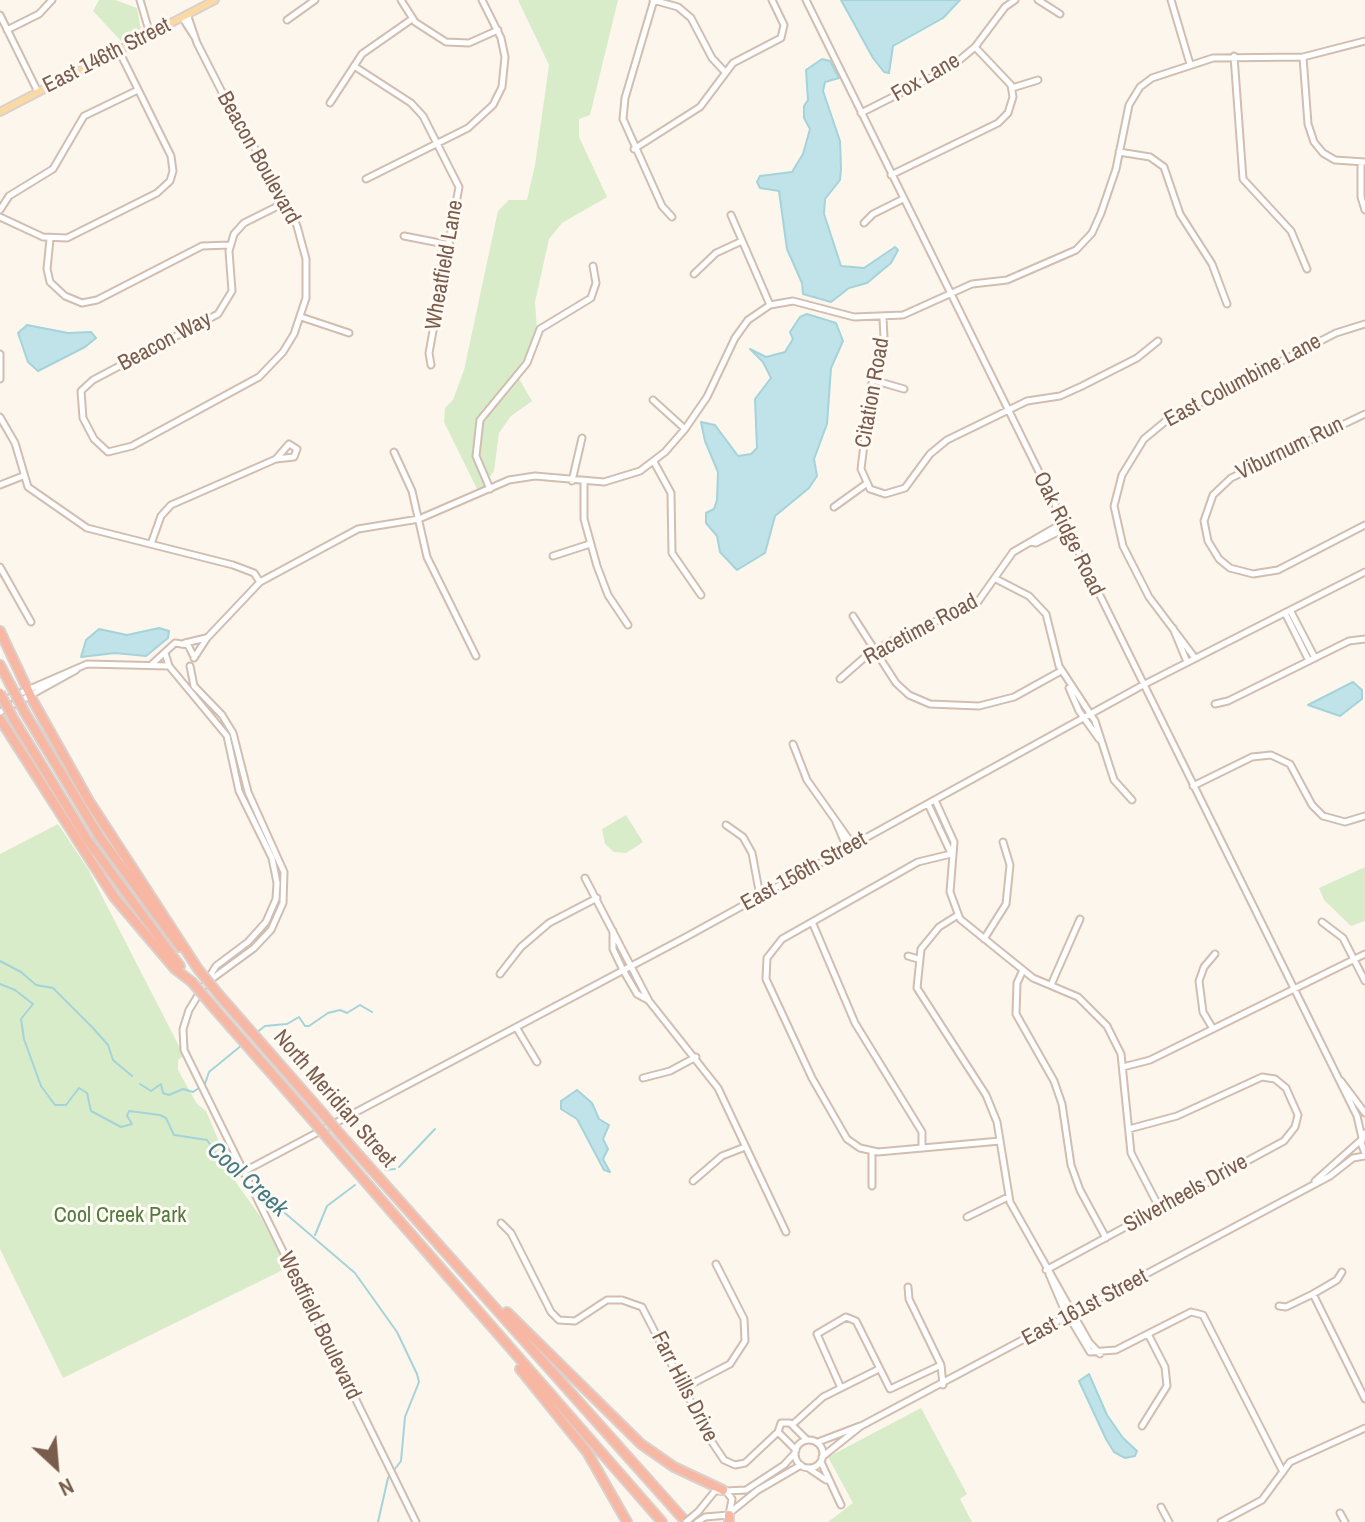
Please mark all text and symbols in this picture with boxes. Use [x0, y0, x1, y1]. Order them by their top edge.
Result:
street label: East 146th Street [39, 13, 175, 99]
street label: Fox Lane [887, 48, 965, 108]
street label: Beacon Boulevard [211, 87, 305, 229]
street label: Wheatfield Lane [421, 198, 469, 332]
street label: Beacon Way [114, 306, 216, 378]
street label: East Columbine Lane [1160, 329, 1326, 433]
street label: Citation Road [850, 336, 896, 450]
street label: Viburnum Run [1232, 412, 1348, 486]
street label: Oak Ridge Road [1027, 468, 1109, 600]
street label: Racetime Road [859, 589, 983, 671]
street label: East 156th Street [737, 827, 871, 917]
street label: North Meridian Street [267, 1025, 401, 1173]
water label: Cool Creek [201, 1136, 293, 1224]
street label: Silverheels Drive [1120, 1149, 1252, 1239]
park label: Cool Creek Park [54, 1203, 186, 1229]
street label: Westfield Boulevard [272, 1248, 366, 1404]
street label: East 161st Street [1018, 1264, 1152, 1352]
street label: Farr Hills Drive [645, 1327, 723, 1447]
north arrow [16, 1426, 96, 1506]
text: N [54, 1471, 79, 1504]

